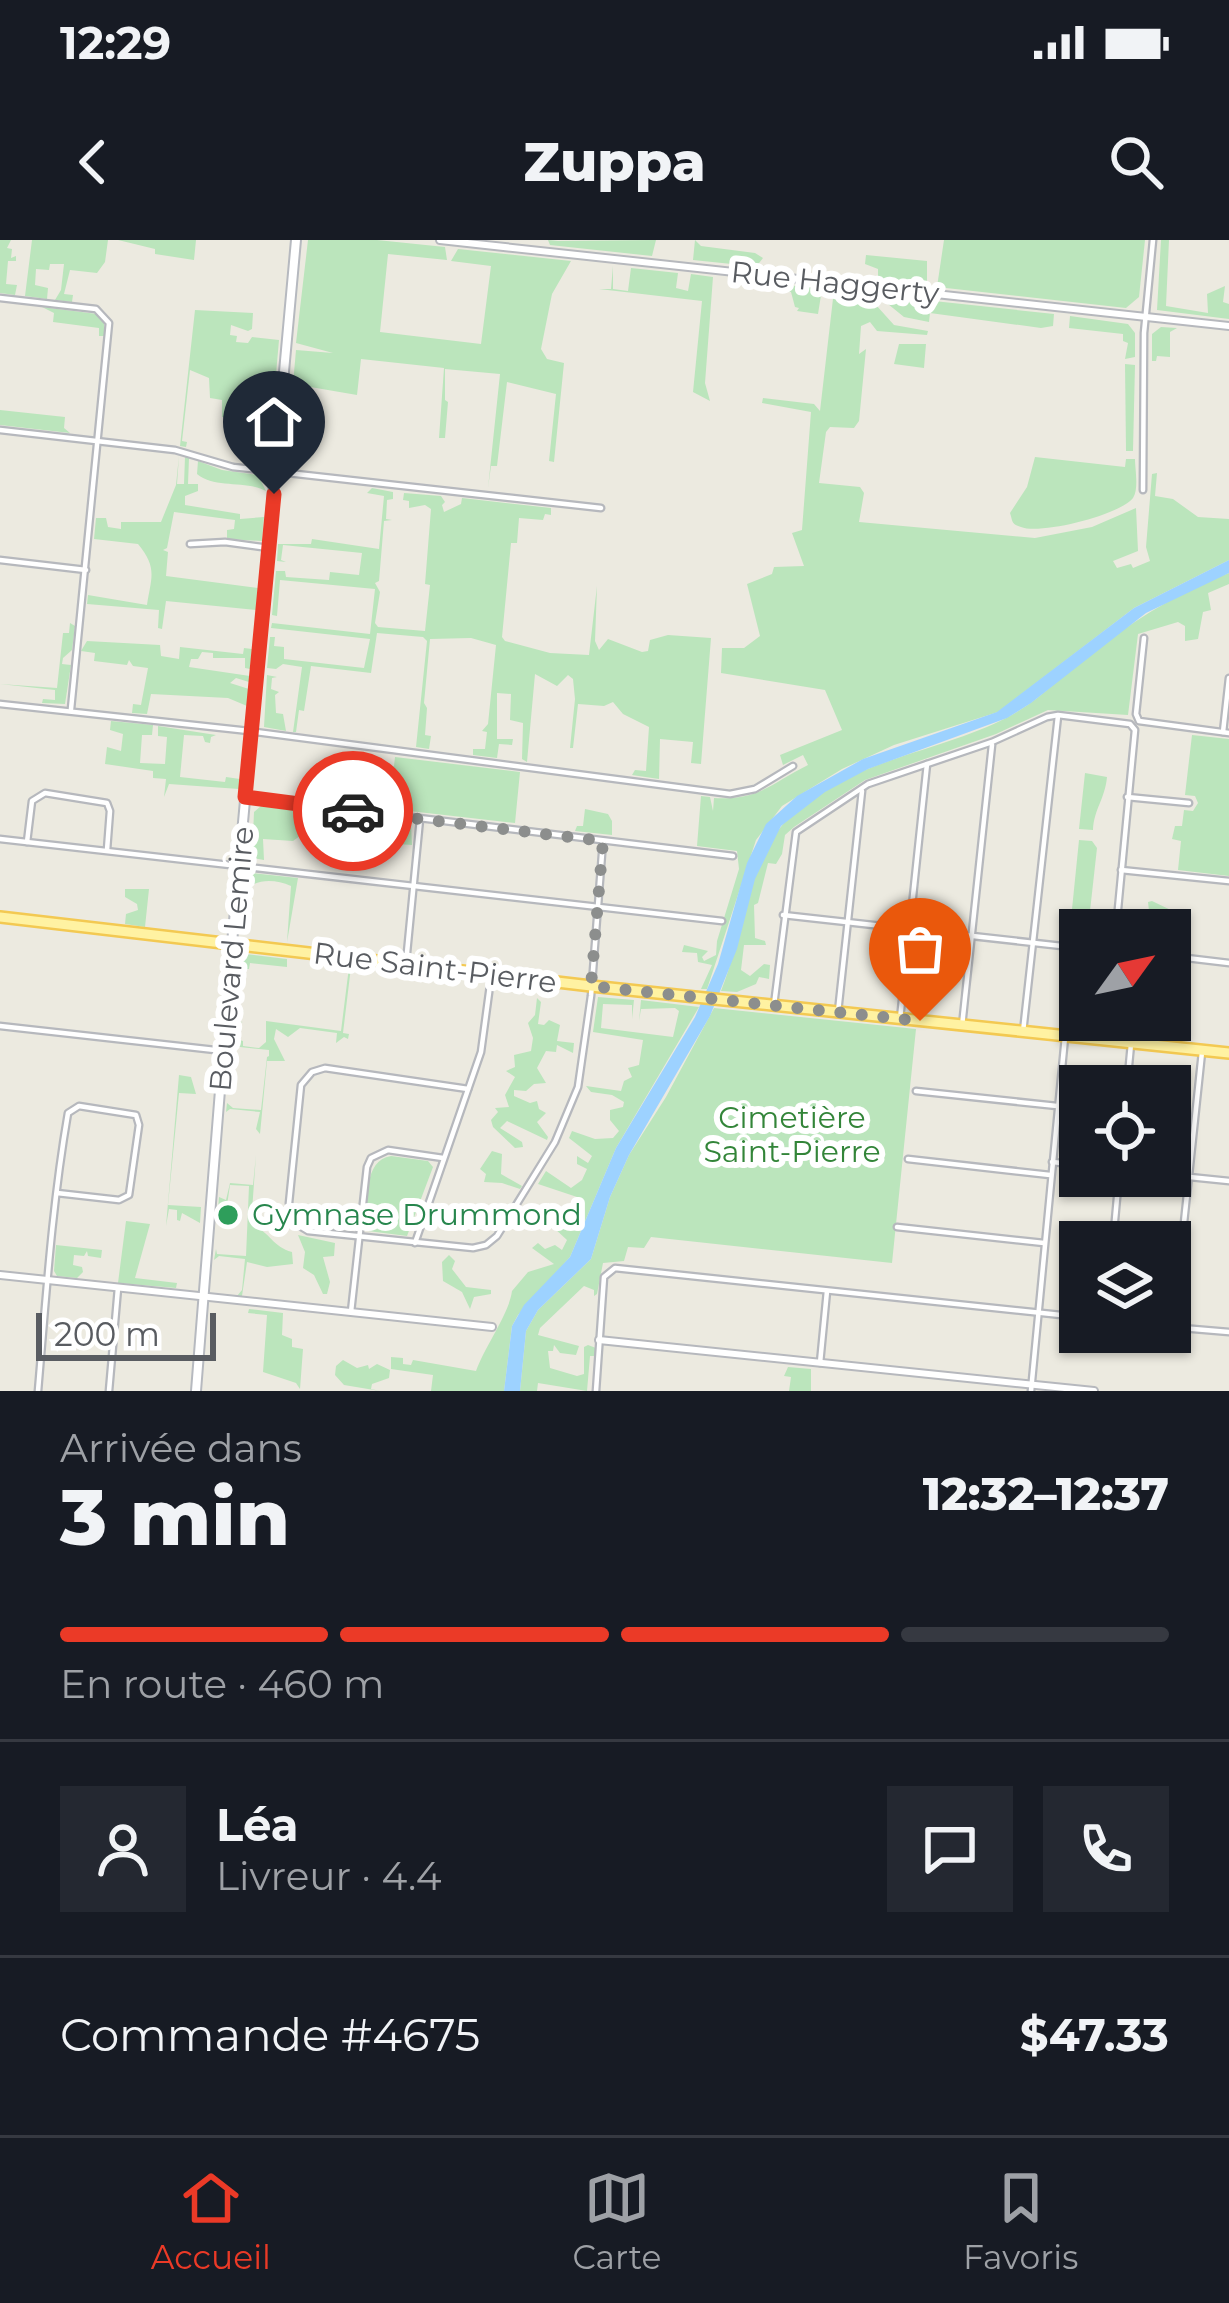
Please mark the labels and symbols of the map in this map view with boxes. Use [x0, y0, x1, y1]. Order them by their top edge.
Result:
street label: Rue Haggerty [729, 253, 942, 312]
pin [223, 371, 325, 494]
courier [293, 751, 413, 871]
street label: Boulevard Lemire [201, 825, 262, 1093]
pin [869, 898, 971, 1021]
north arrow [1059, 909, 1191, 1041]
street label: Rue Saint-Pierre [311, 934, 559, 1001]
park label: Cimetière Saint-Pierre [703, 1099, 881, 1170]
place label: Gymnase Drummond [252, 1196, 582, 1233]
marker: Gymnase Drummond [215, 1202, 241, 1228]
scale bar [36, 1307, 216, 1360]

